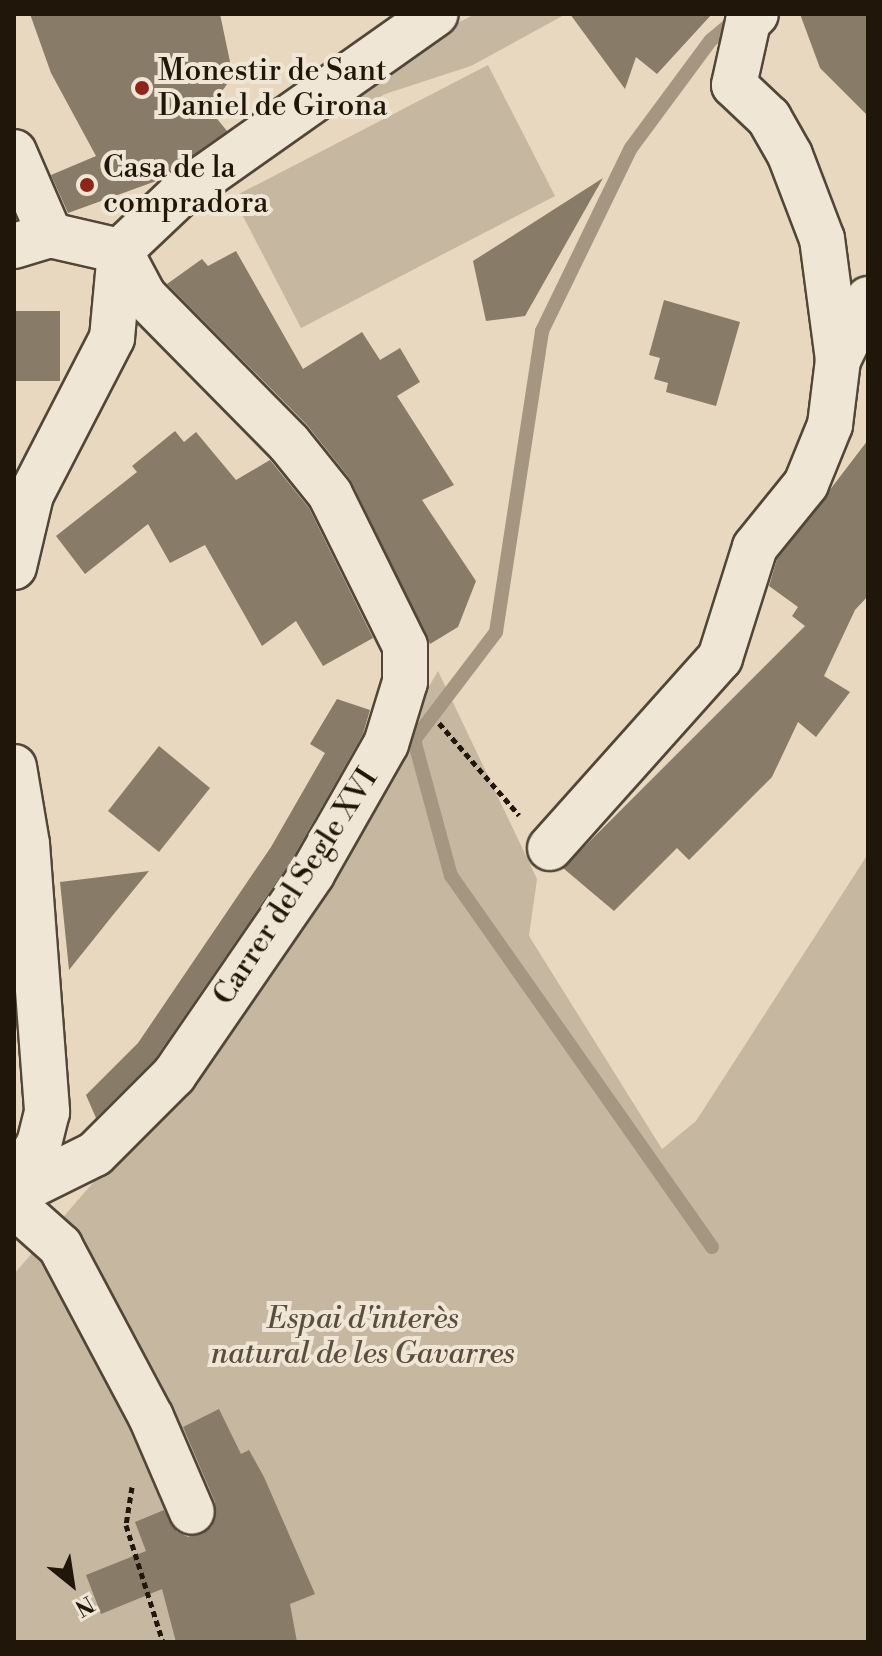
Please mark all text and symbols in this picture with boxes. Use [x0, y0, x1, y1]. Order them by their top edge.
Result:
place label: Monestir de Sant Daniel de Girona [158, 53, 387, 124]
marker: Monestir de Sant Daniel de Girona [133, 79, 151, 97]
place label: Casa de la compradora [103, 150, 268, 220]
marker: Casa de la compradora [78, 176, 96, 194]
street label: Carrer del Segle XVI [206, 762, 386, 1012]
park label: Espai d'interès natural de les Gavarres [211, 1301, 515, 1372]
north arrow [32, 1544, 112, 1624]
text: N [70, 1589, 99, 1621]

